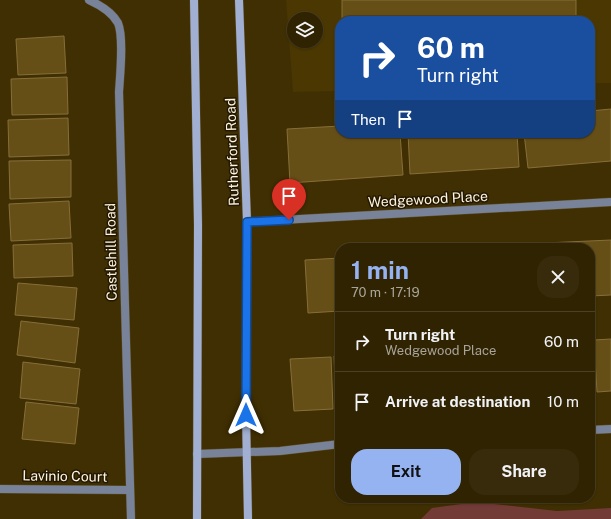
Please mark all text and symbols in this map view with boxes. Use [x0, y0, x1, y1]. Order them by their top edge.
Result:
map controls [287, 12, 323, 48]
button: layers [287, 12, 323, 48]
text: 60 m [417, 31, 485, 64]
icon: right [351, 32, 403, 84]
text: Turn right [417, 65, 499, 86]
street label: Rutherford Road [222, 98, 242, 206]
icon: arrive [394, 108, 416, 130]
text: Then [351, 111, 386, 128]
pin [272, 179, 306, 220]
icon: arrive [278, 185, 300, 207]
street label: Wedgewood Place [368, 188, 488, 210]
street label: Castlehill Road [102, 203, 120, 301]
text: 1 min [351, 256, 409, 284]
button: close [537, 256, 579, 298]
text: 70 m · 17:19 [351, 285, 420, 300]
text: Turn right [385, 326, 455, 343]
icon: right [351, 331, 373, 353]
text: 60 m [544, 333, 579, 350]
text: Wedgewood Place [385, 343, 496, 358]
icon: arrive [351, 391, 373, 413]
text: Arrive at destination [385, 393, 530, 410]
text: 10 m [547, 393, 579, 410]
position arrow [225, 394, 267, 436]
button: Exit [351, 449, 461, 495]
button: Share [469, 449, 579, 495]
street label: Lavinio Court [22, 467, 108, 485]

